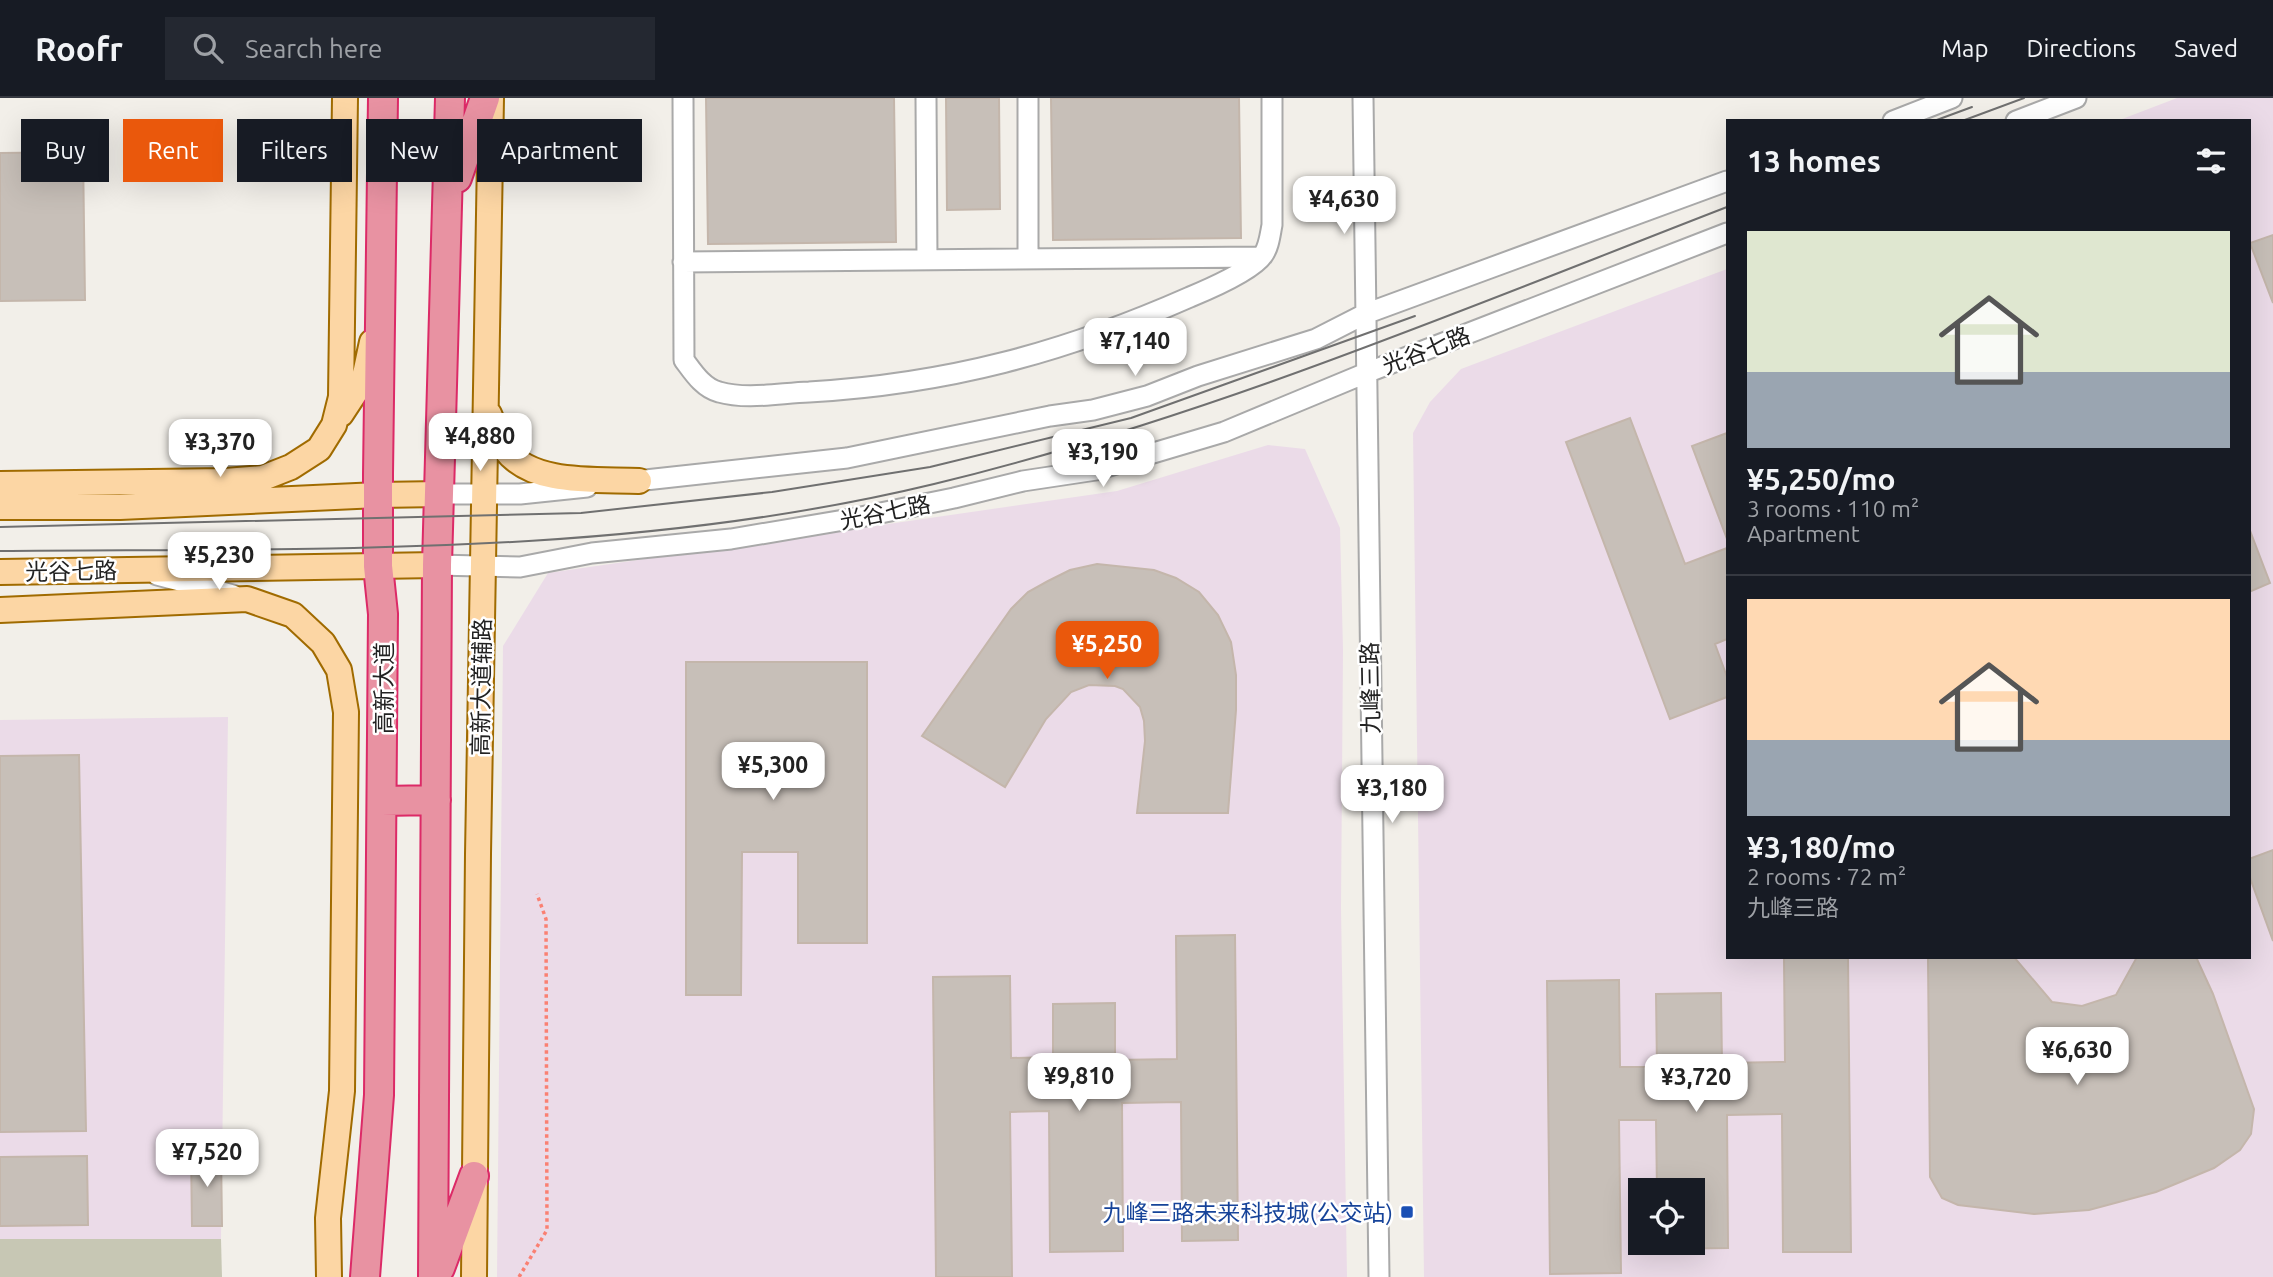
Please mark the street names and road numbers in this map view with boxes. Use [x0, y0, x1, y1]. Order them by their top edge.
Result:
street label: 光谷七路 [1379, 322, 1473, 378]
street label: 光谷七路 [837, 491, 933, 533]
street label: 光谷七路 [25, 558, 117, 584]
street label: 高新大道辅路 [467, 618, 495, 756]
street label: 高新大道 [371, 642, 396, 734]
street label: 九峰三路 [1357, 642, 1383, 734]

